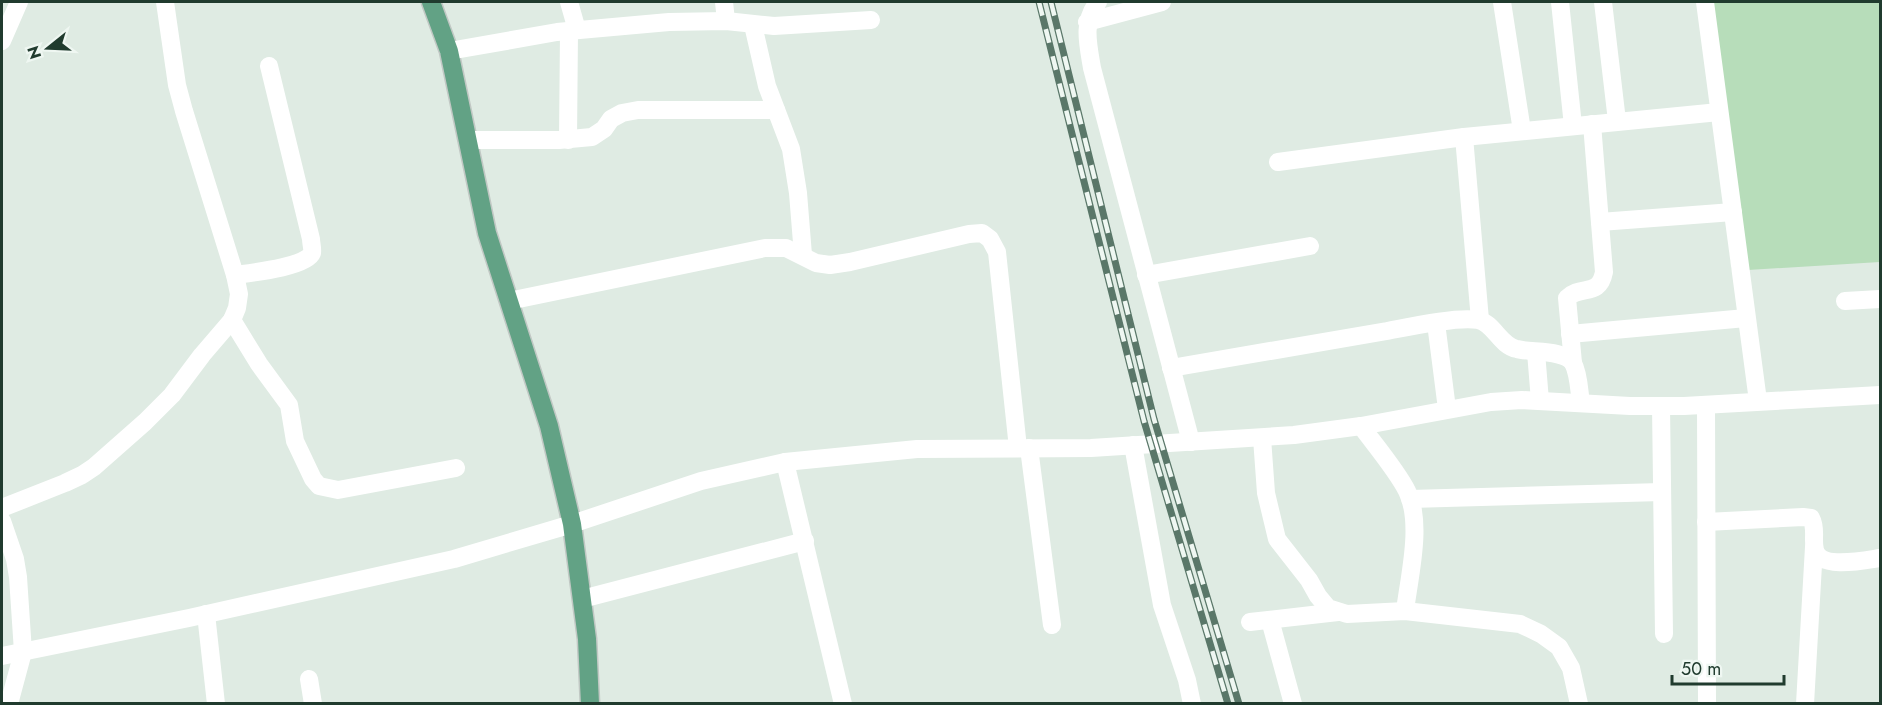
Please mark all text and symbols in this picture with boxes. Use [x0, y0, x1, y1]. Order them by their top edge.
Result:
north arrow [18, 18, 78, 78]
text: N [21, 43, 47, 62]
scale bar [1672, 648, 1784, 686]
text: 50 m [1681, 656, 1721, 682]

